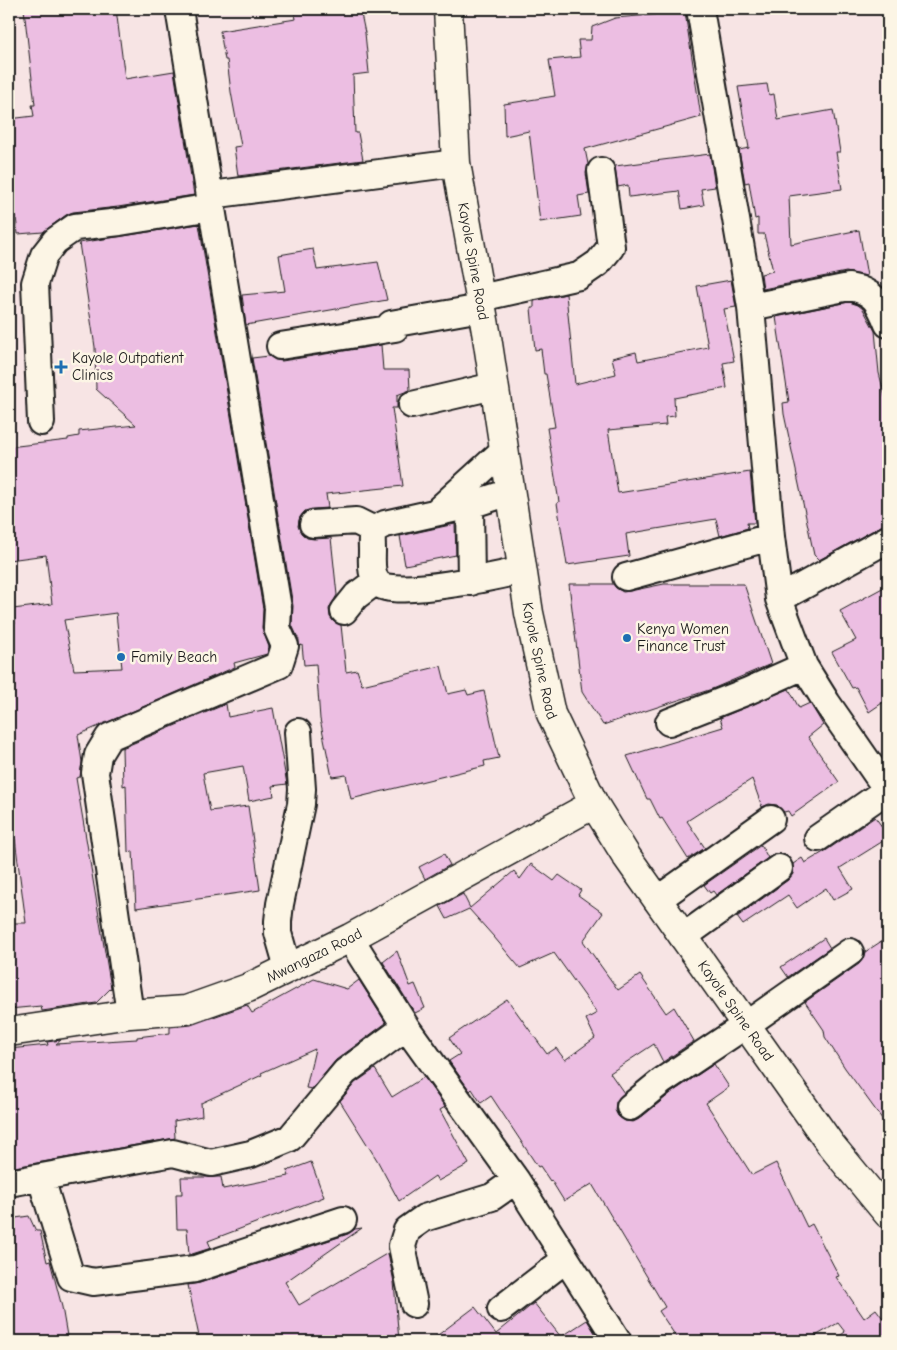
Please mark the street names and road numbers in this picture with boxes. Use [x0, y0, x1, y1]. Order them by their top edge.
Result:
street label: Kayole Spine Road [454, 201, 493, 322]
street label: Kayole Spine Road [518, 601, 561, 723]
street label: Mwangaza Road [263, 924, 365, 987]
street label: Kayole Spine Road [694, 957, 778, 1065]

